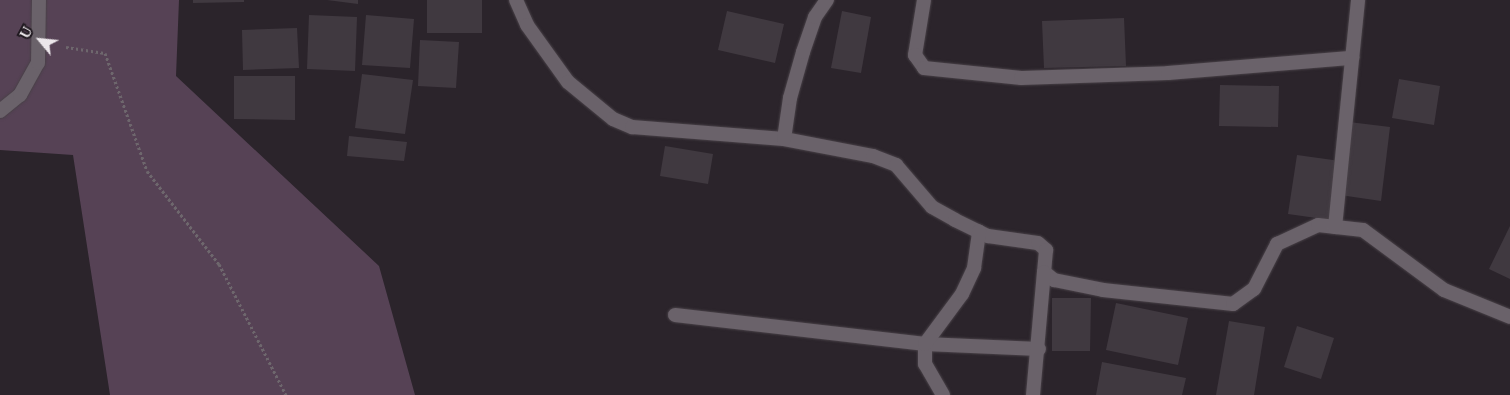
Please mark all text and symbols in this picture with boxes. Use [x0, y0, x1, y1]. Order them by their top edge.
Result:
north arrow [15, 15, 65, 65]
text: U [14, 23, 38, 43]

